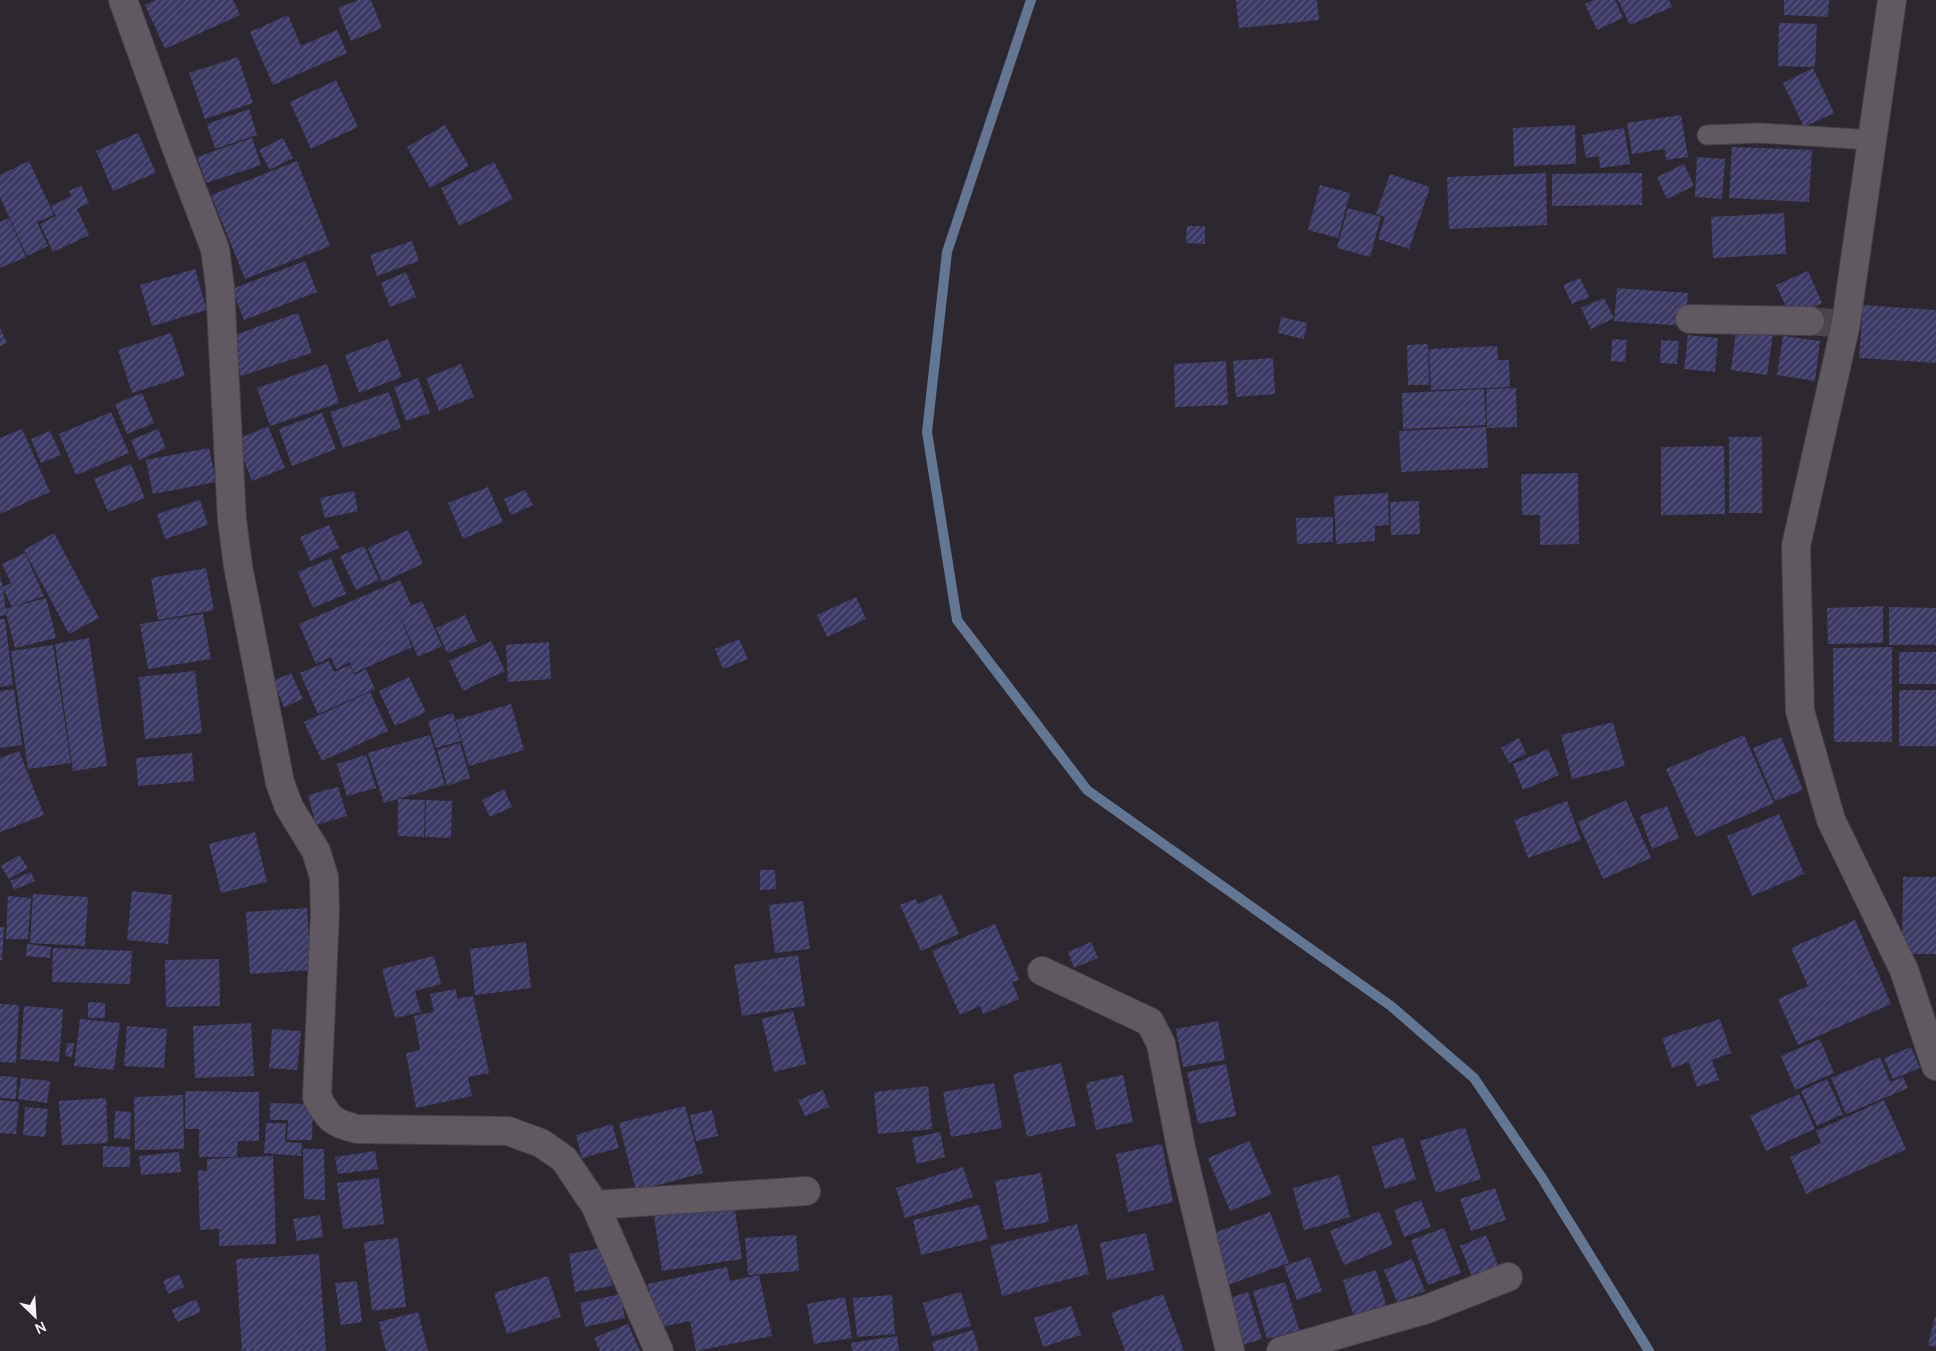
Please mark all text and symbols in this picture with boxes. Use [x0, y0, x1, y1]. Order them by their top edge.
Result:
north arrow [10, 1291, 60, 1341]
text: N [32, 1317, 49, 1339]

